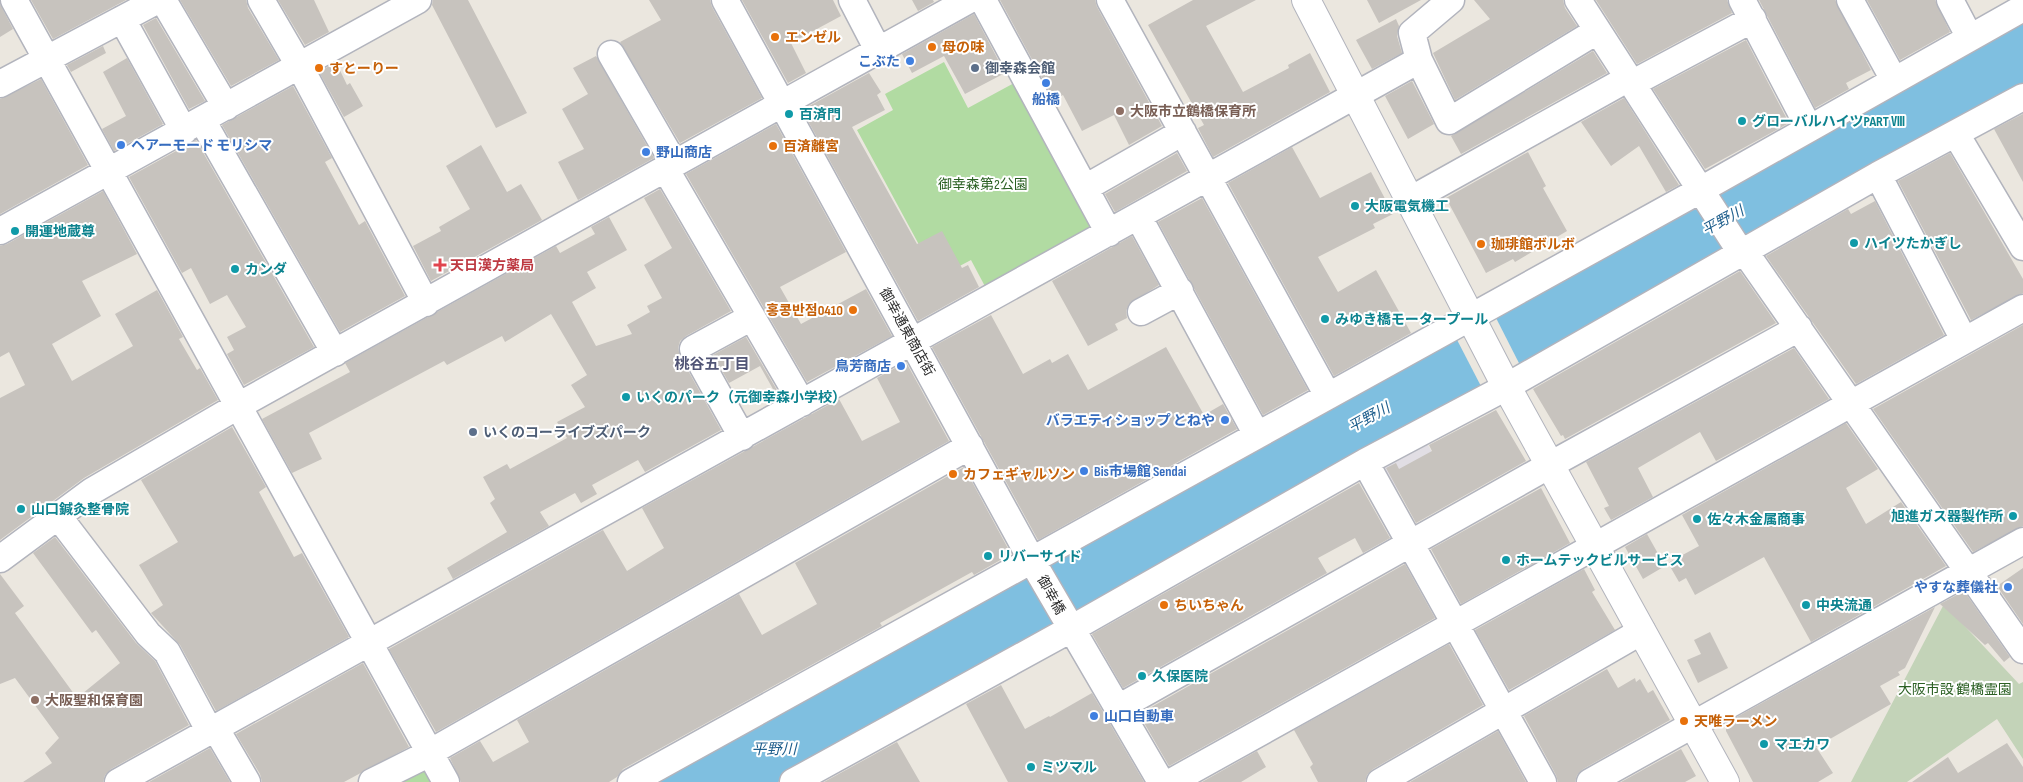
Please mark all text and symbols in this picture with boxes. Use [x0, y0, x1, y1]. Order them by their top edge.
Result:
place label: エンゼル [785, 29, 841, 46]
marker: エンゼル [769, 31, 781, 43]
place label: 母の味 [942, 39, 985, 56]
marker: 母の味 [926, 41, 938, 53]
place label: こぶた [858, 53, 900, 70]
marker: こぶた [904, 55, 916, 67]
place label: すとーりー [329, 60, 399, 77]
place label: 御幸森会館 [985, 60, 1055, 77]
marker: すとーりー [313, 62, 325, 74]
marker: 御幸森会館 [969, 62, 981, 74]
marker: 船橋 [1040, 77, 1052, 89]
place label: 船橋 [1032, 91, 1060, 108]
place label: 大阪市立鶴橋保育所 [1130, 103, 1256, 120]
marker: 大阪市立鶴橋保育所 [1114, 105, 1126, 117]
place label: 百済門 [799, 106, 841, 123]
marker: 百済門 [783, 108, 795, 120]
place label: グローバルハイツPART Ⅷ [1752, 113, 1905, 130]
marker: グローバルハイツPART Ⅷ [1736, 115, 1748, 127]
place label: ヘアーモード モリシマ [131, 137, 272, 154]
place label: 百済離宮 [783, 138, 839, 155]
marker: ヘアーモード モリシマ [115, 139, 127, 151]
marker: 百済離宮 [767, 140, 779, 152]
place label: 野山商店 [656, 144, 712, 161]
marker: 野山商店 [640, 146, 652, 158]
park label: 御幸森第2公園 [938, 176, 1028, 193]
place label: 大阪電気機工 [1365, 198, 1449, 215]
marker: 大阪電気機工 [1349, 200, 1361, 212]
water label: 平野川 [1699, 201, 1749, 240]
place label: 開運地蔵尊 [25, 223, 95, 240]
marker: 開運地蔵尊 [9, 225, 21, 237]
place label: ハイツたかぎし [1864, 235, 1962, 252]
place label: 珈琲館ボルボ [1491, 236, 1575, 253]
marker: ハイツたかぎし [1848, 237, 1860, 249]
marker: 珈琲館ボルボ [1475, 238, 1487, 250]
place label: 天日漢方薬局 [450, 257, 534, 274]
marker: 天日漢方薬局 [434, 259, 446, 271]
place label: カンダ [245, 261, 287, 278]
marker: カンダ [229, 263, 241, 275]
street label: 御幸通東商店街 [876, 285, 938, 379]
place label: 홍콩반점0410 [766, 302, 843, 319]
marker: 홍콩반점0410 [847, 304, 859, 316]
place label: みゆき橋モータープール [1335, 311, 1488, 328]
marker: みゆき橋モータープール [1319, 313, 1331, 325]
district label: 桃谷五丁目 [674, 355, 750, 374]
place label: 鳥芳商店 [835, 358, 891, 375]
marker: 鳥芳商店 [895, 360, 907, 372]
place label: いくのパーク（元御幸森小学校） [636, 389, 846, 406]
marker: いくのパーク（元御幸森小学校） [620, 391, 632, 403]
water label: 平野川 [1345, 398, 1395, 437]
place label: バラエティショップ とねや [1046, 412, 1215, 429]
marker: バラエティショップ とねや [1219, 414, 1231, 426]
place label: いくのコーライブズパーク [483, 424, 651, 441]
marker: いくのコーライブズパーク [467, 426, 479, 438]
place label: Bis市場館 Sendai [1094, 463, 1186, 480]
marker: Bis市場館 Sendai [1078, 465, 1090, 477]
place label: カフェギャルソン [963, 466, 1075, 483]
marker: カフェギャルソン [947, 468, 959, 480]
place label: 山口鍼灸整骨院 [31, 501, 129, 518]
marker: 山口鍼灸整骨院 [15, 503, 27, 515]
place label: 旭進ガス器製作所 [1891, 508, 2003, 525]
marker: 旭進ガス器製作所 [2007, 510, 2019, 522]
place label: 佐々木金属商事 [1707, 511, 1805, 528]
marker: 佐々木金属商事 [1691, 513, 1703, 525]
place label: リバーサイド [998, 548, 1082, 565]
marker: リバーサイド [982, 550, 994, 562]
place label: ホームテックビルサービス [1516, 552, 1684, 569]
marker: ホームテックビルサービス [1500, 554, 1512, 566]
street label: 御幸橋 [1033, 573, 1069, 617]
place label: やすな葬儀社 [1914, 579, 1998, 596]
marker: やすな葬儀社 [2002, 581, 2014, 593]
place label: ちいちゃん [1174, 597, 1244, 614]
place label: 中央流通 [1816, 597, 1872, 614]
marker: ちいちゃん [1158, 599, 1170, 611]
marker: 中央流通 [1800, 599, 1812, 611]
place label: 久保医院 [1152, 668, 1208, 685]
marker: 久保医院 [1136, 670, 1148, 682]
park label: 大阪市設 鶴橋霊園 [1898, 681, 2012, 698]
place label: 大阪聖和保育園 [45, 692, 143, 709]
marker: 大阪聖和保育園 [29, 694, 41, 706]
place label: 山口自動車 [1104, 708, 1174, 725]
marker: 山口自動車 [1088, 710, 1100, 722]
place label: 天唯ラーメン [1694, 713, 1777, 730]
marker: 天唯ラーメン [1678, 715, 1690, 727]
place label: マエカワ [1774, 736, 1830, 753]
marker: マエカワ [1758, 738, 1770, 750]
water label: 平野川 [751, 740, 798, 759]
place label: ミツマル [1041, 759, 1097, 776]
marker: ミツマル [1025, 761, 1037, 773]

